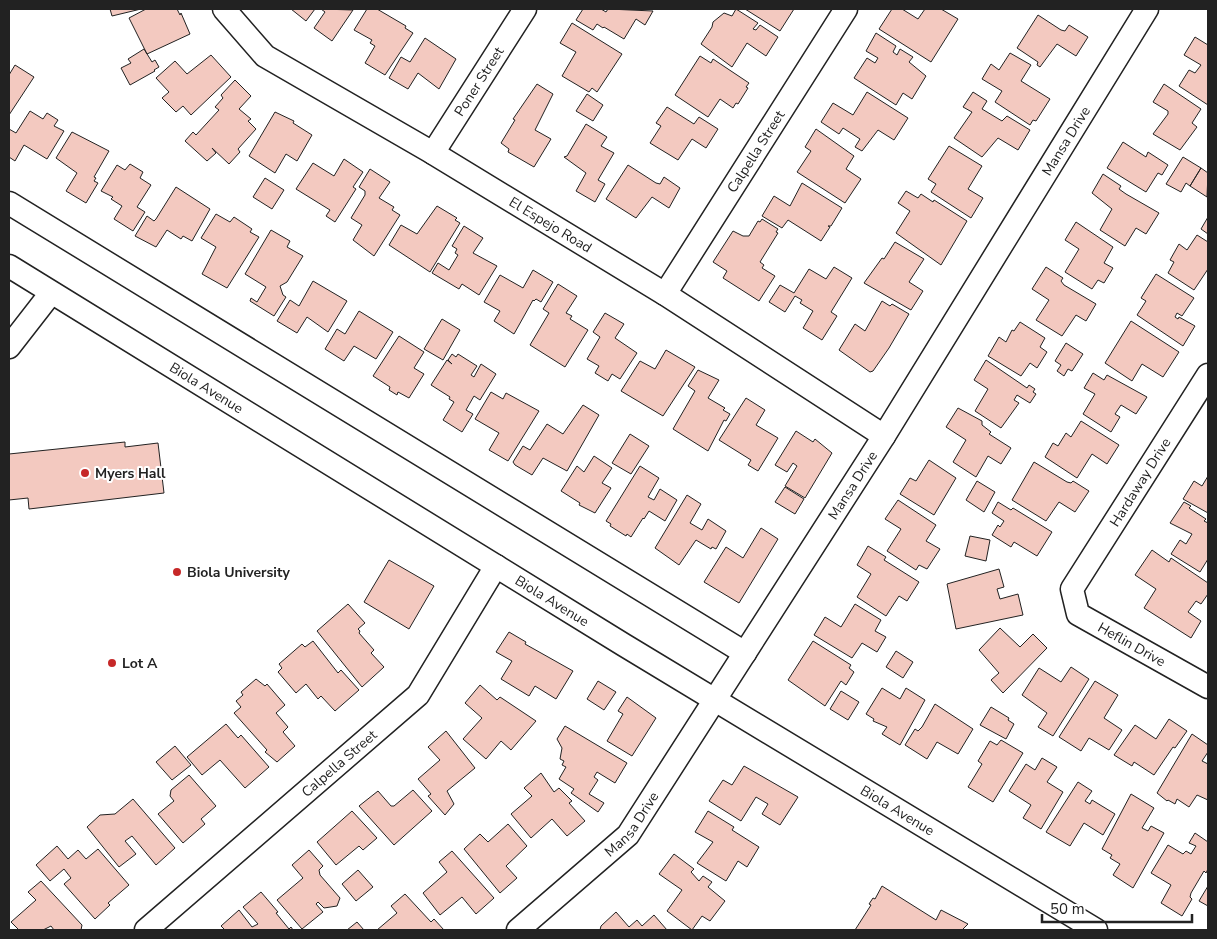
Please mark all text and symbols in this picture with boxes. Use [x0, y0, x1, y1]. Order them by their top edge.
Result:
street label: Poner Street [450, 43, 508, 120]
street label: Mansa Drive [1038, 103, 1095, 179]
street label: Calpella Street [723, 107, 789, 196]
street label: El Espejo Road [505, 192, 595, 257]
street label: Biola Avenue [166, 358, 247, 418]
street label: Hardaway Drive [1105, 434, 1175, 530]
street label: Mansa Drive [824, 447, 882, 524]
place label: Myers Hall [95, 464, 166, 483]
marker: Myers Hall [79, 467, 91, 479]
place label: Biola University [187, 563, 290, 582]
marker: Biola University [171, 566, 183, 578]
street label: Biola Avenue [511, 571, 592, 631]
street label: Heflin Drive [1094, 618, 1169, 671]
place label: Lot A [122, 654, 158, 673]
marker: Lot A [106, 657, 118, 669]
street label: Calpella Street [298, 726, 381, 802]
street label: Biola Avenue [857, 781, 938, 840]
street label: Mansa Drive [601, 788, 663, 861]
scale bar [1042, 892, 1192, 924]
text: 50 m [1050, 899, 1085, 919]

